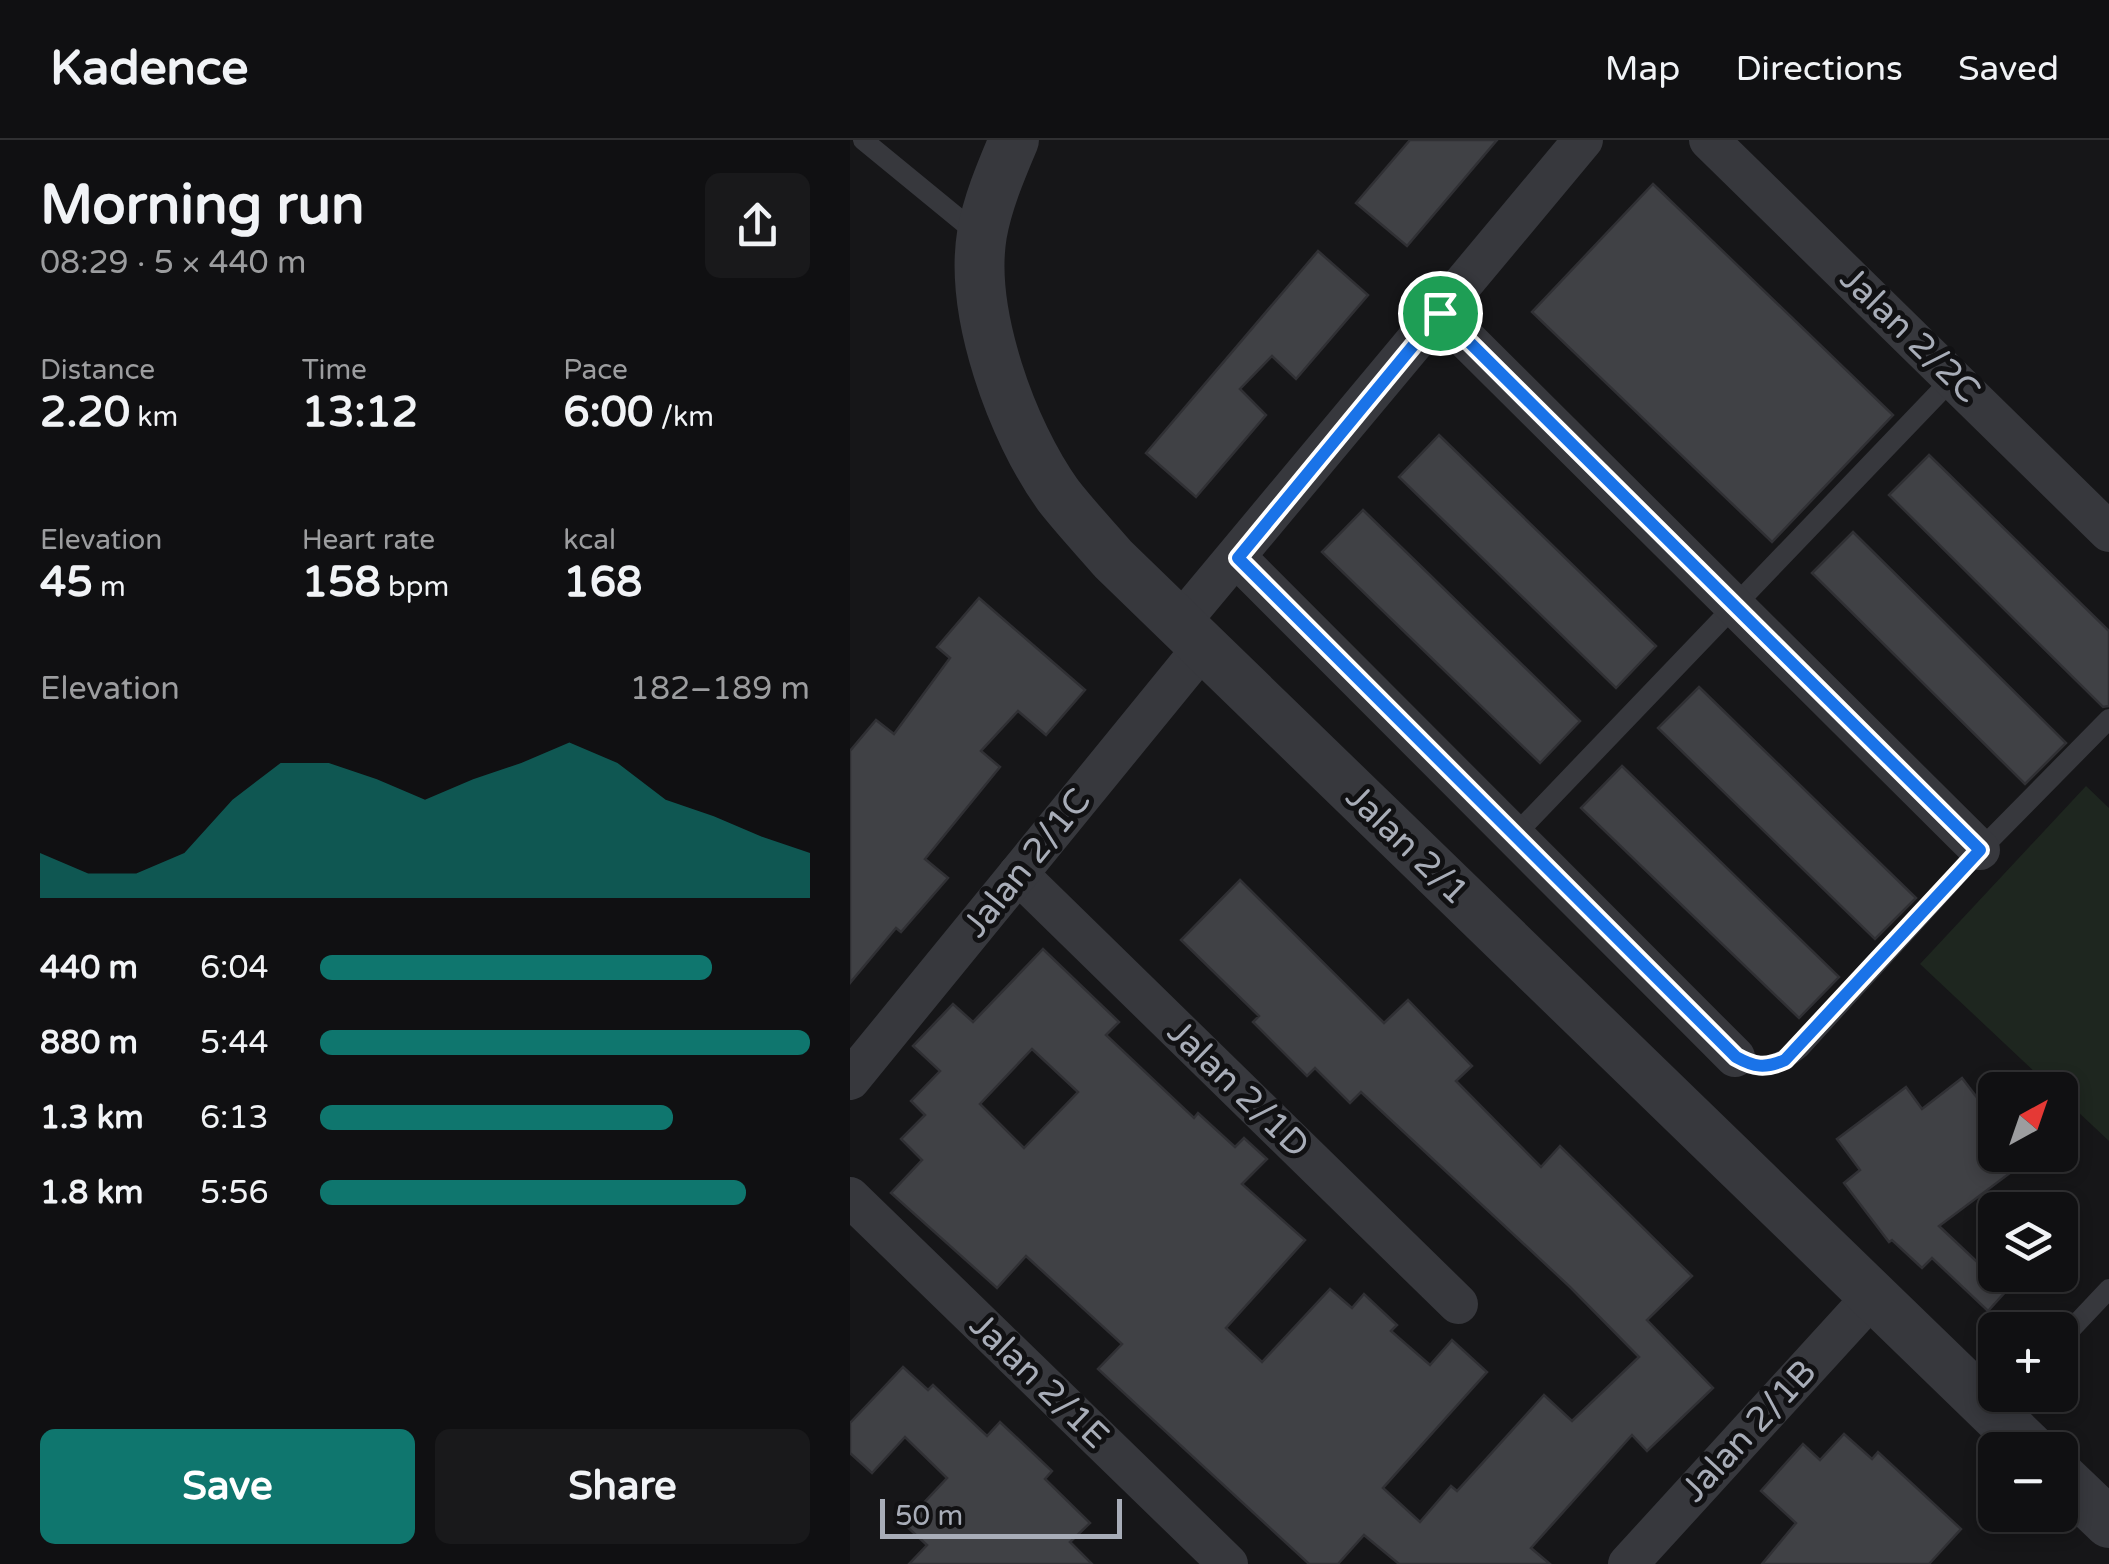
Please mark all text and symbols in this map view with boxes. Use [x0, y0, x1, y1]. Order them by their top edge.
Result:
text: Kadence [50, 40, 248, 98]
text: Map [1605, 48, 1680, 90]
text: Directions [1735, 48, 1903, 90]
text: Saved [1958, 48, 2059, 90]
text: Morning run [40, 173, 365, 239]
button: share [705, 173, 810, 278]
text: 08:29 · 5 × 440 m [40, 244, 306, 282]
street label: Jalan 2/2C [1831, 258, 1989, 412]
pin [1398, 271, 1483, 356]
icon: arrive [1413, 286, 1468, 341]
text: Distance [40, 353, 155, 387]
text: Time [302, 353, 367, 387]
text: Pace [563, 353, 628, 387]
text: 2.20 [40, 387, 130, 438]
text: 13:12 [302, 387, 418, 438]
text: 6:00 [563, 387, 653, 438]
text: km [130, 400, 178, 434]
text: /km [653, 400, 714, 434]
text: Elevation [40, 523, 162, 557]
text: Heart rate [302, 523, 435, 557]
text: kcal [563, 523, 616, 557]
text: 45 [40, 557, 93, 608]
text: 158 [302, 557, 381, 608]
text: 168 [563, 557, 642, 608]
text: m [93, 570, 126, 604]
text: bpm [381, 570, 449, 604]
text: Elevation [40, 670, 180, 708]
text: 182–189 m [630, 670, 810, 708]
street label: Jalan 2/1 [1337, 776, 1477, 914]
street label: Jalan 2/1C [954, 780, 1100, 946]
text: 440 m [40, 949, 138, 987]
text: 6:04 [200, 949, 269, 987]
street label: Jalan 2/1D [1158, 1011, 1318, 1167]
text: 880 m [40, 1024, 138, 1062]
text: 5:44 [200, 1024, 269, 1062]
north arrow [1978, 1072, 2078, 1172]
map controls [1978, 1072, 2078, 1532]
text: 1.3 km [40, 1099, 144, 1137]
text: 6:13 [200, 1099, 269, 1137]
text: 1.8 km [40, 1174, 144, 1212]
text: 5:56 [200, 1174, 269, 1212]
button: layers [1978, 1192, 2078, 1292]
street label: Jalan 2/1E [961, 1305, 1117, 1457]
button: + [1978, 1312, 2078, 1412]
street label: Jalan 2/1B [1673, 1351, 1825, 1511]
button: Save [40, 1429, 415, 1544]
button: Share [435, 1429, 810, 1544]
button: − [1978, 1432, 2078, 1532]
scale bar [880, 1494, 1122, 1538]
text: 50 m [895, 1499, 963, 1533]

